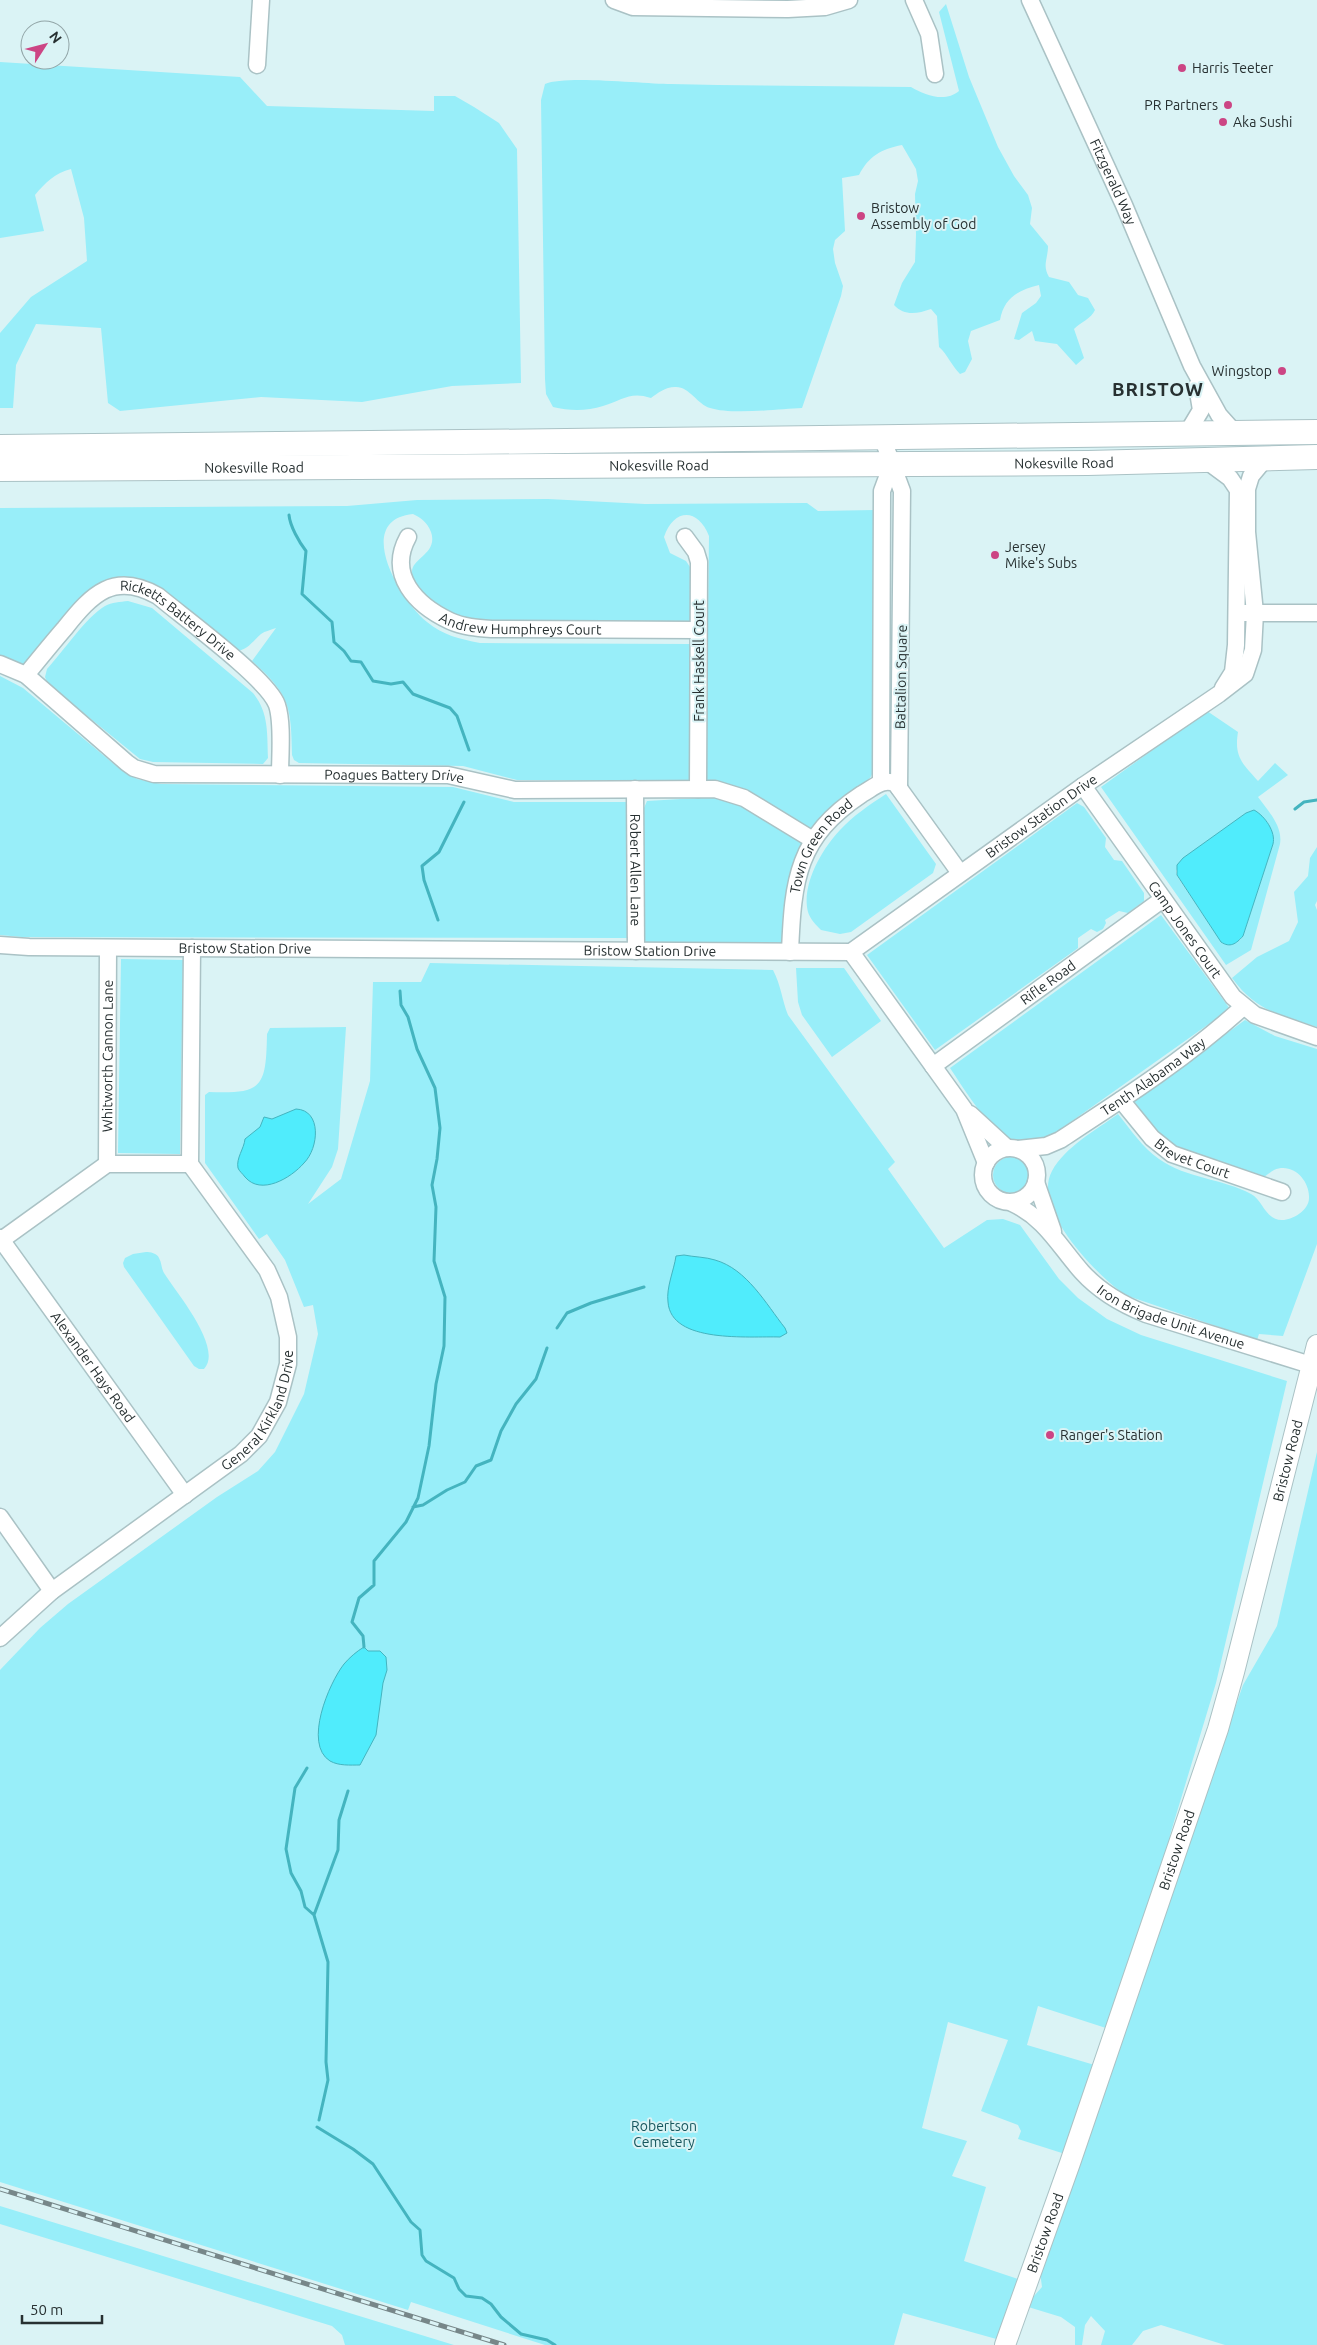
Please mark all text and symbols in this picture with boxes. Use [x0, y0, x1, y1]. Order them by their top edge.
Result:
north arrow [20, 20, 70, 70]
text: N [46, 28, 65, 46]
place label: Harris Teeter [1192, 60, 1274, 76]
marker: Harris Teeter [1176, 62, 1188, 74]
place label: PR Partners [1144, 97, 1218, 113]
marker: PR Partners [1222, 99, 1234, 111]
place label: Aka Sushi [1233, 114, 1292, 130]
marker: Aka Sushi [1217, 116, 1229, 128]
street label: Fitzgerald Way [1087, 136, 1140, 227]
place label: Bristow Assembly of God [871, 200, 976, 232]
marker: Bristow Assembly of God [855, 210, 867, 222]
place label: Wingstop [1211, 363, 1272, 379]
marker: Wingstop [1276, 365, 1288, 377]
district label: BRISTOW [1112, 378, 1204, 400]
street label: Nokesville Road [1014, 454, 1114, 471]
street label: Nokesville Road [609, 457, 709, 474]
street label: Nokesville Road [204, 459, 304, 476]
place label: Jersey Mike's Subs [1005, 539, 1077, 571]
marker: Jersey Mike's Subs [989, 549, 1001, 561]
street label: Ricketts Battery Drive [120, 577, 239, 663]
street label: Frank Haskell Court [691, 600, 707, 722]
street label: Andrew Humphreys Court [437, 609, 602, 638]
street label: Battalion Square [892, 625, 910, 729]
street label: Poagues Battery Drive [324, 767, 466, 786]
street label: Bristow Station Drive [983, 771, 1100, 861]
street label: Town Green Road [787, 795, 856, 895]
street label: Robert Allen Lane [627, 814, 644, 926]
street label: Camp Jones Court [1145, 878, 1225, 981]
street label: Bristow Station Drive [178, 940, 311, 957]
street label: Bristow Station Drive [583, 942, 716, 959]
street label: Rifle Road [1017, 957, 1079, 1008]
street label: Whitworth Cannon Lane [99, 980, 116, 1132]
street label: Tenth Alabama Way [1098, 1034, 1209, 1119]
street label: Brevet Court [1151, 1135, 1232, 1182]
street label: Iron Brigade Unit Avenue [1094, 1282, 1247, 1352]
street label: Alexander Hays Road [48, 1309, 138, 1425]
street label: General Kirkland Drive [218, 1350, 296, 1474]
street label: Bristow Road [1270, 1418, 1306, 1503]
place label: Ranger's Station [1060, 1427, 1163, 1443]
marker: Ranger's Station [1044, 1429, 1056, 1441]
street label: Bristow Road [1156, 1808, 1198, 1892]
park label: Robertson Cemetery [631, 2118, 697, 2150]
street label: Bristow Road [1023, 2191, 1067, 2275]
scale bar [22, 2292, 102, 2324]
text: 50 m [30, 2301, 63, 2318]

